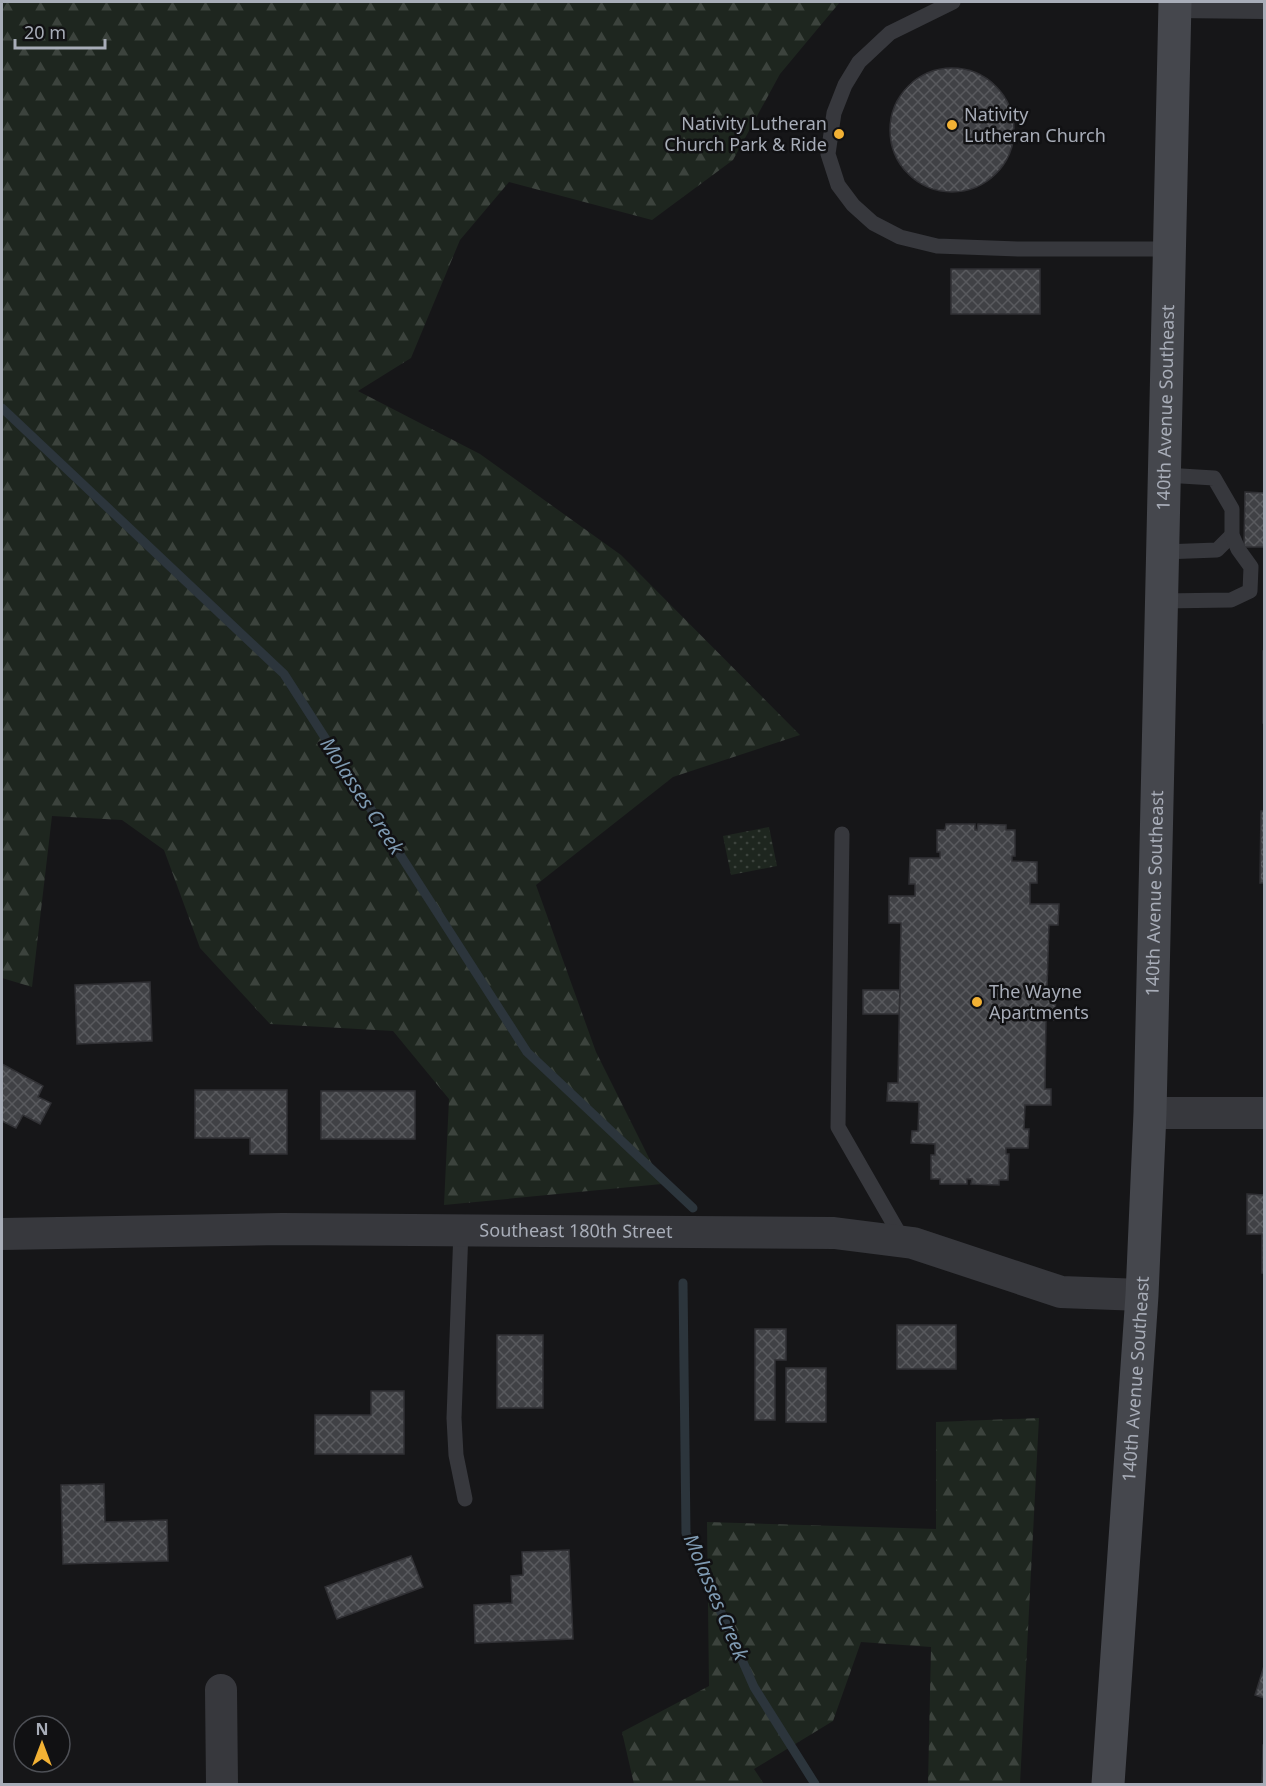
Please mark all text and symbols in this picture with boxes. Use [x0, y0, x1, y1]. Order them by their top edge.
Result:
scale bar [15, 12, 105, 50]
text: 20 m [24, 20, 66, 44]
place label: Nativity Lutheran Church [964, 102, 1106, 147]
place label: Nativity Lutheran Church Park & Ride [664, 111, 827, 156]
marker: Nativity Lutheran Church [945, 118, 959, 132]
marker: Nativity Lutheran Church Park & Ride [832, 127, 846, 141]
street label: 140th Avenue Southeast [1151, 304, 1179, 511]
water label: Molasses Creek [314, 732, 411, 861]
street label: 140th Avenue Southeast [1140, 790, 1168, 997]
place label: The Wayne Apartments [989, 979, 1089, 1024]
marker: The Wayne Apartments [970, 995, 984, 1009]
street label: Southeast 180th Street [479, 1217, 673, 1243]
street label: 140th Avenue Southeast [1116, 1275, 1154, 1483]
water label: Molasses Creek [678, 1529, 756, 1665]
north arrow [12, 1714, 72, 1774]
text: N [35, 1718, 49, 1740]

